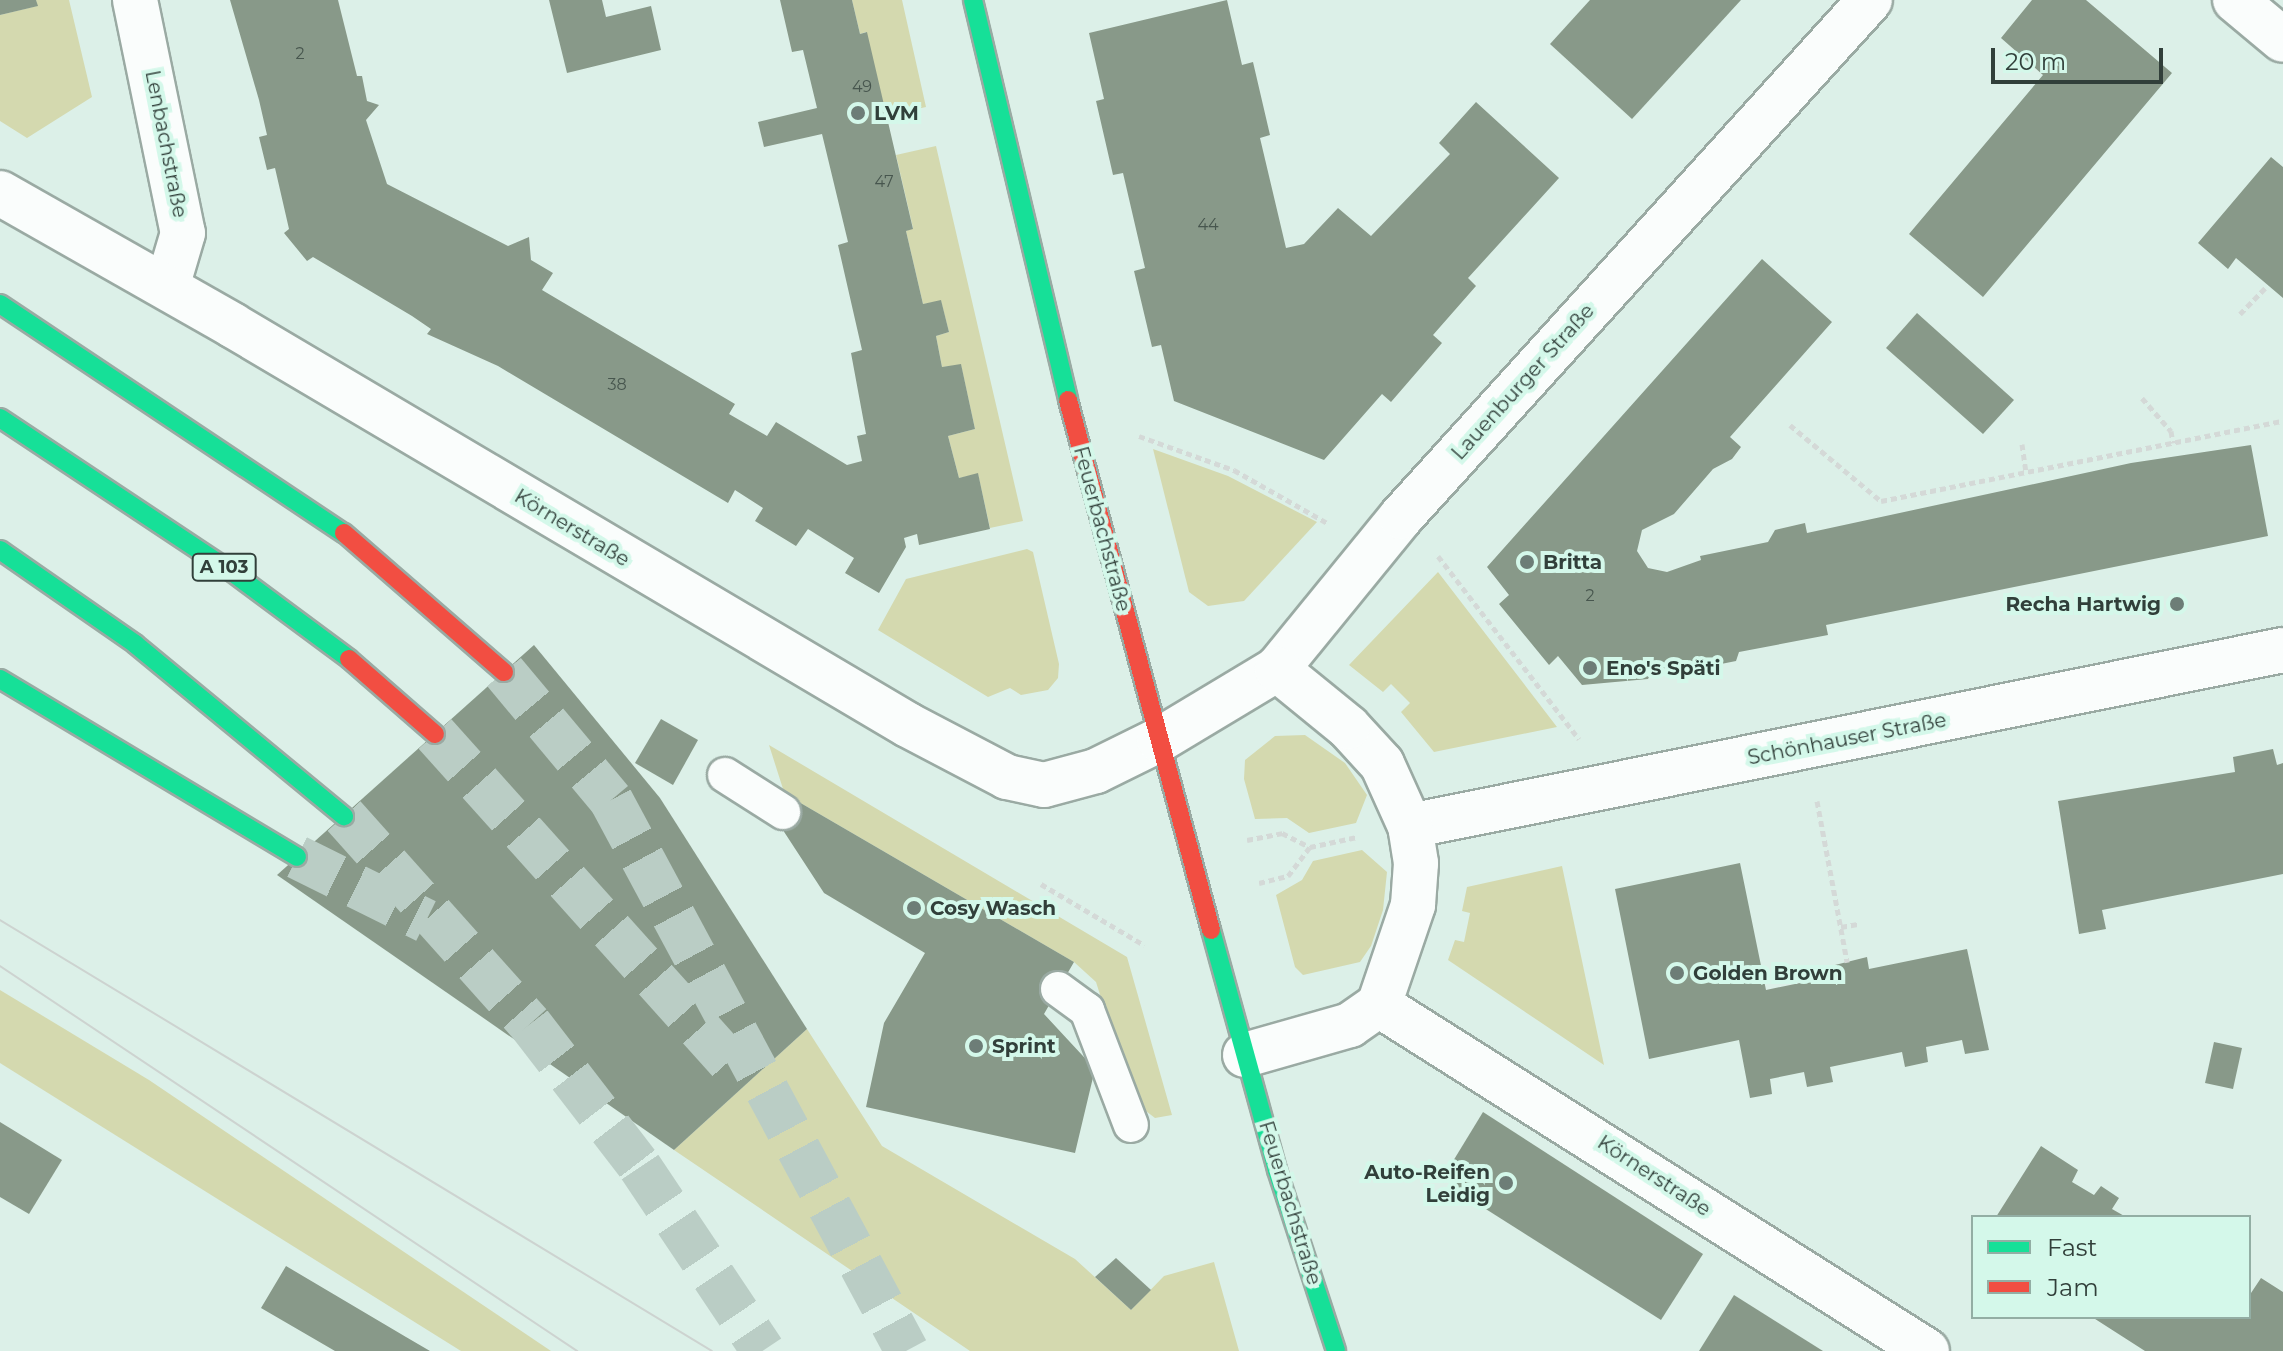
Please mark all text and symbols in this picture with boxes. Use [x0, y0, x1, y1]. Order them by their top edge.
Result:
scale bar [1995, 32, 2167, 82]
house number: 2 [295, 44, 305, 64]
text: 20 m [2005, 47, 2066, 76]
street label: Lenbachstraße [140, 68, 192, 220]
house number: 49 [852, 77, 872, 97]
place label: LVM [874, 101, 919, 125]
marker: LVM [849, 104, 867, 122]
house number: 47 [874, 172, 894, 192]
house number: 44 [1197, 215, 1219, 235]
street label: Lauenburger Straße [1447, 299, 1599, 465]
house number: 38 [607, 375, 627, 395]
street label: Feuerbachstraße [1068, 444, 1136, 614]
street label: Körnerstraße [510, 484, 634, 572]
place label: Britta [1543, 550, 1602, 574]
road number: A 103 [190, 553, 258, 581]
marker: Britta [1518, 553, 1536, 571]
house number: 2 [1585, 586, 1595, 606]
place label: Recha Hartwig [2005, 592, 2161, 616]
marker: Recha Hartwig [2168, 595, 2186, 613]
place label: Eno's Späti [1606, 656, 1720, 680]
marker: Eno's Späti [1581, 659, 1599, 677]
street label: Schönhauser Straße [1746, 708, 1948, 770]
place label: Cosy Wasch [930, 896, 1056, 920]
marker: Cosy Wasch [905, 899, 923, 917]
place label: Golden Brown [1693, 961, 1843, 985]
marker: Golden Brown [1668, 964, 1686, 982]
place label: Sprint [992, 1034, 1056, 1058]
marker: Sprint [967, 1037, 985, 1055]
street label: Feuerbachstraße [1254, 1118, 1326, 1288]
street label: Körnerstraße [1593, 1131, 1715, 1221]
place label: Auto-Reifen Leidig [1364, 1160, 1490, 1207]
marker: Auto-Reifen Leidig [1497, 1174, 1515, 1192]
legend [1971, 1215, 2251, 1319]
text: Fast [2047, 1233, 2097, 1262]
text: Jam [2047, 1273, 2099, 1302]

